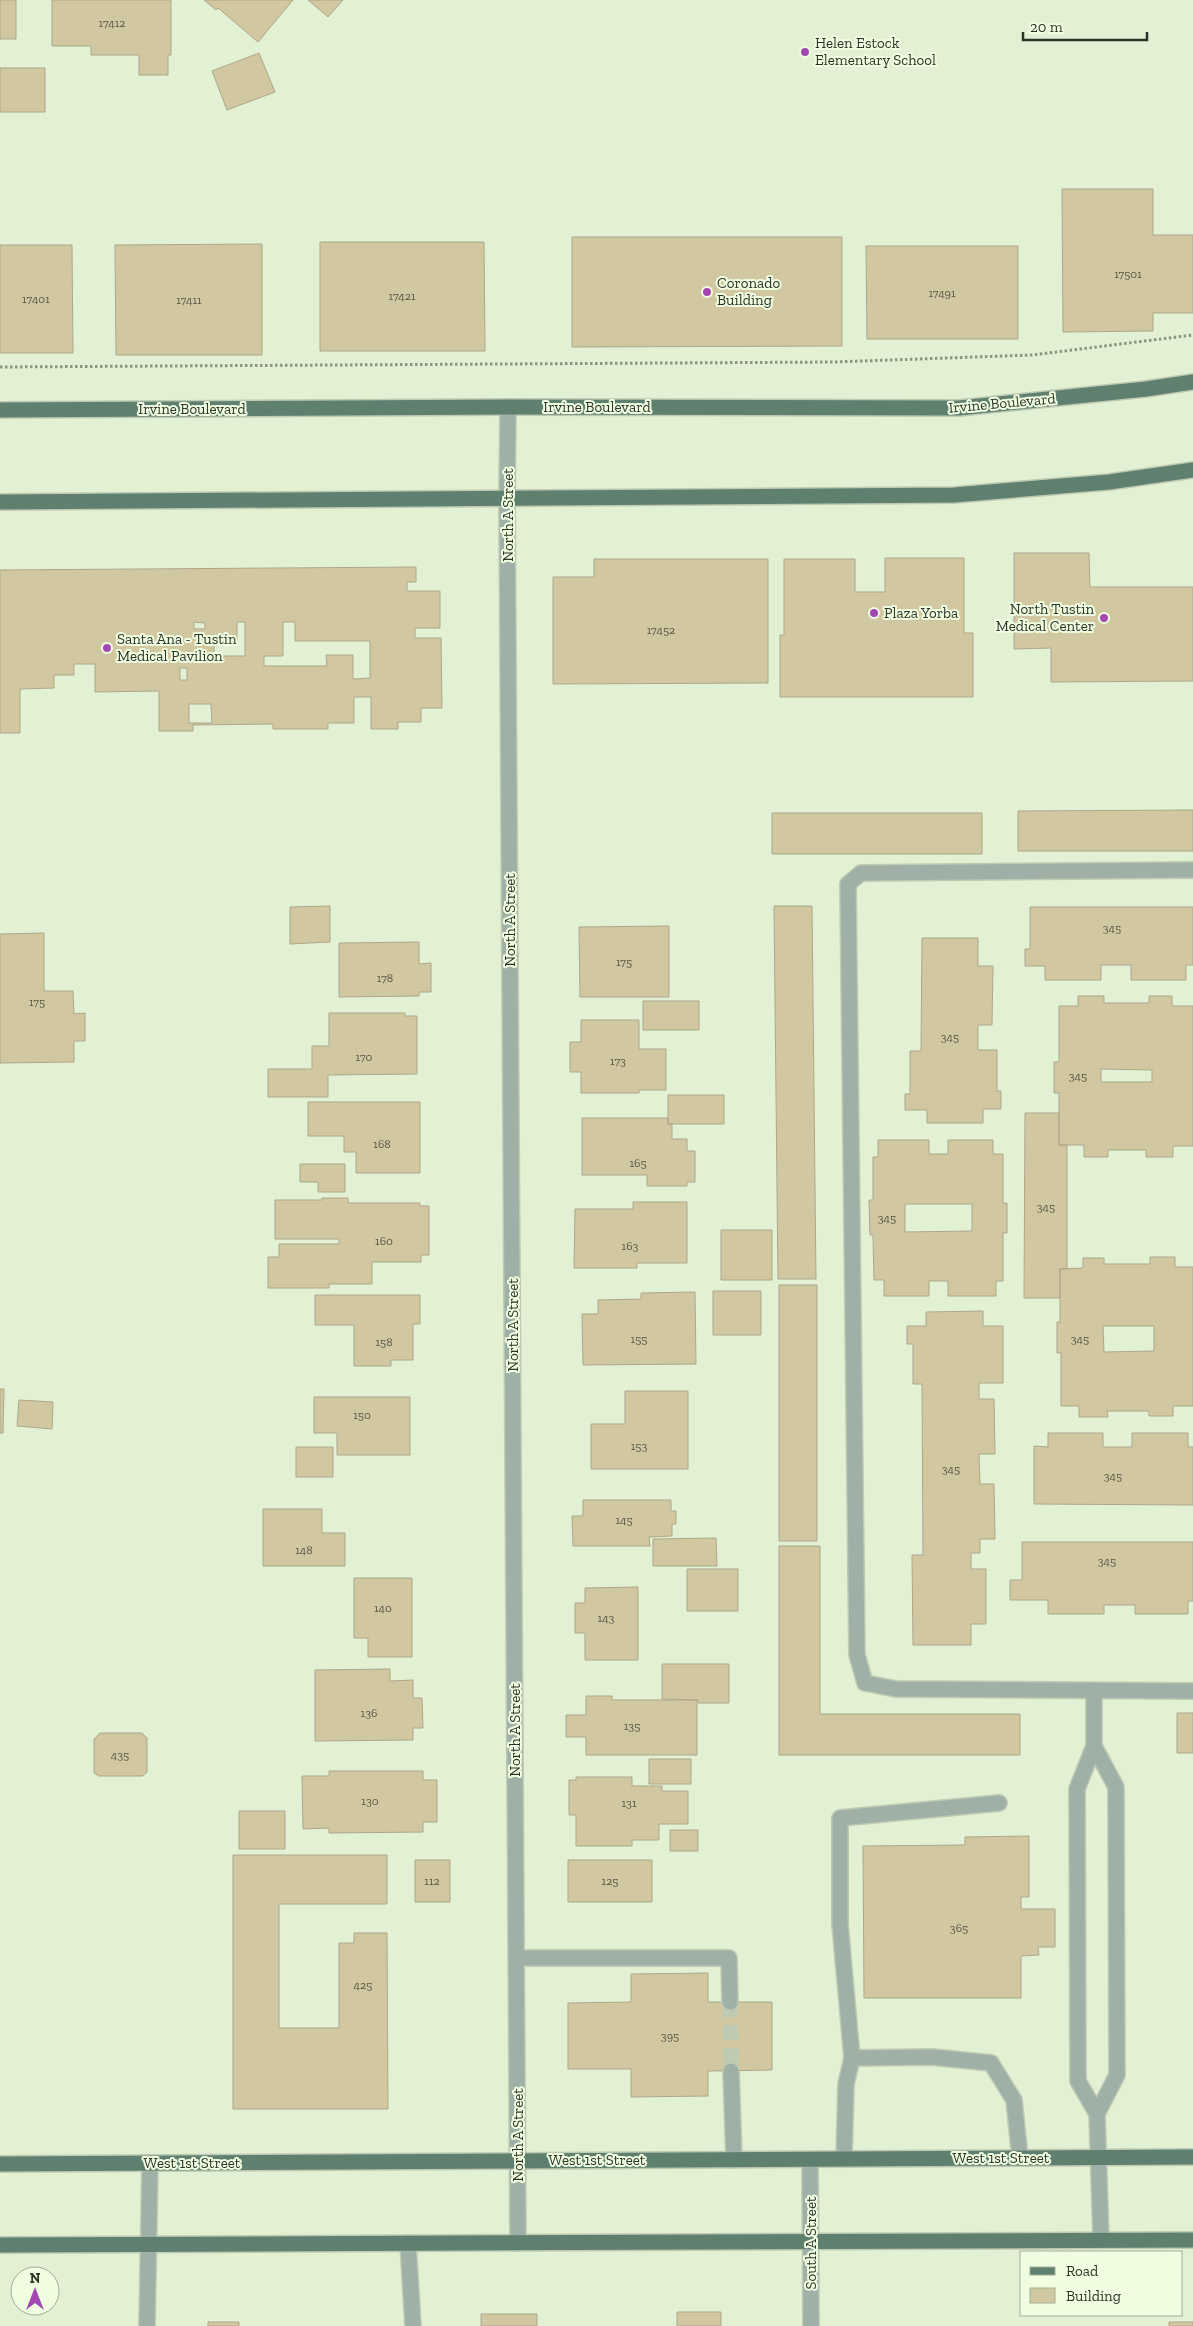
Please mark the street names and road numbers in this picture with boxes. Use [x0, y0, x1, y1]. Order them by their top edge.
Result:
street label: Irvine Boulevard [948, 389, 1057, 417]
street label: Irvine Boulevard [543, 398, 651, 416]
street label: Irvine Boulevard [138, 400, 246, 418]
street label: North A Street [499, 468, 517, 562]
street label: North A Street [501, 873, 519, 967]
street label: North A Street [504, 1278, 522, 1372]
street label: North A Street [506, 1683, 524, 1777]
street label: North A Street [509, 2088, 527, 2182]
street label: West 1st Street [953, 2149, 1050, 2167]
street label: West 1st Street [549, 2151, 646, 2169]
street label: West 1st Street [144, 2154, 241, 2172]
street label: South A Street [802, 2196, 820, 2290]

